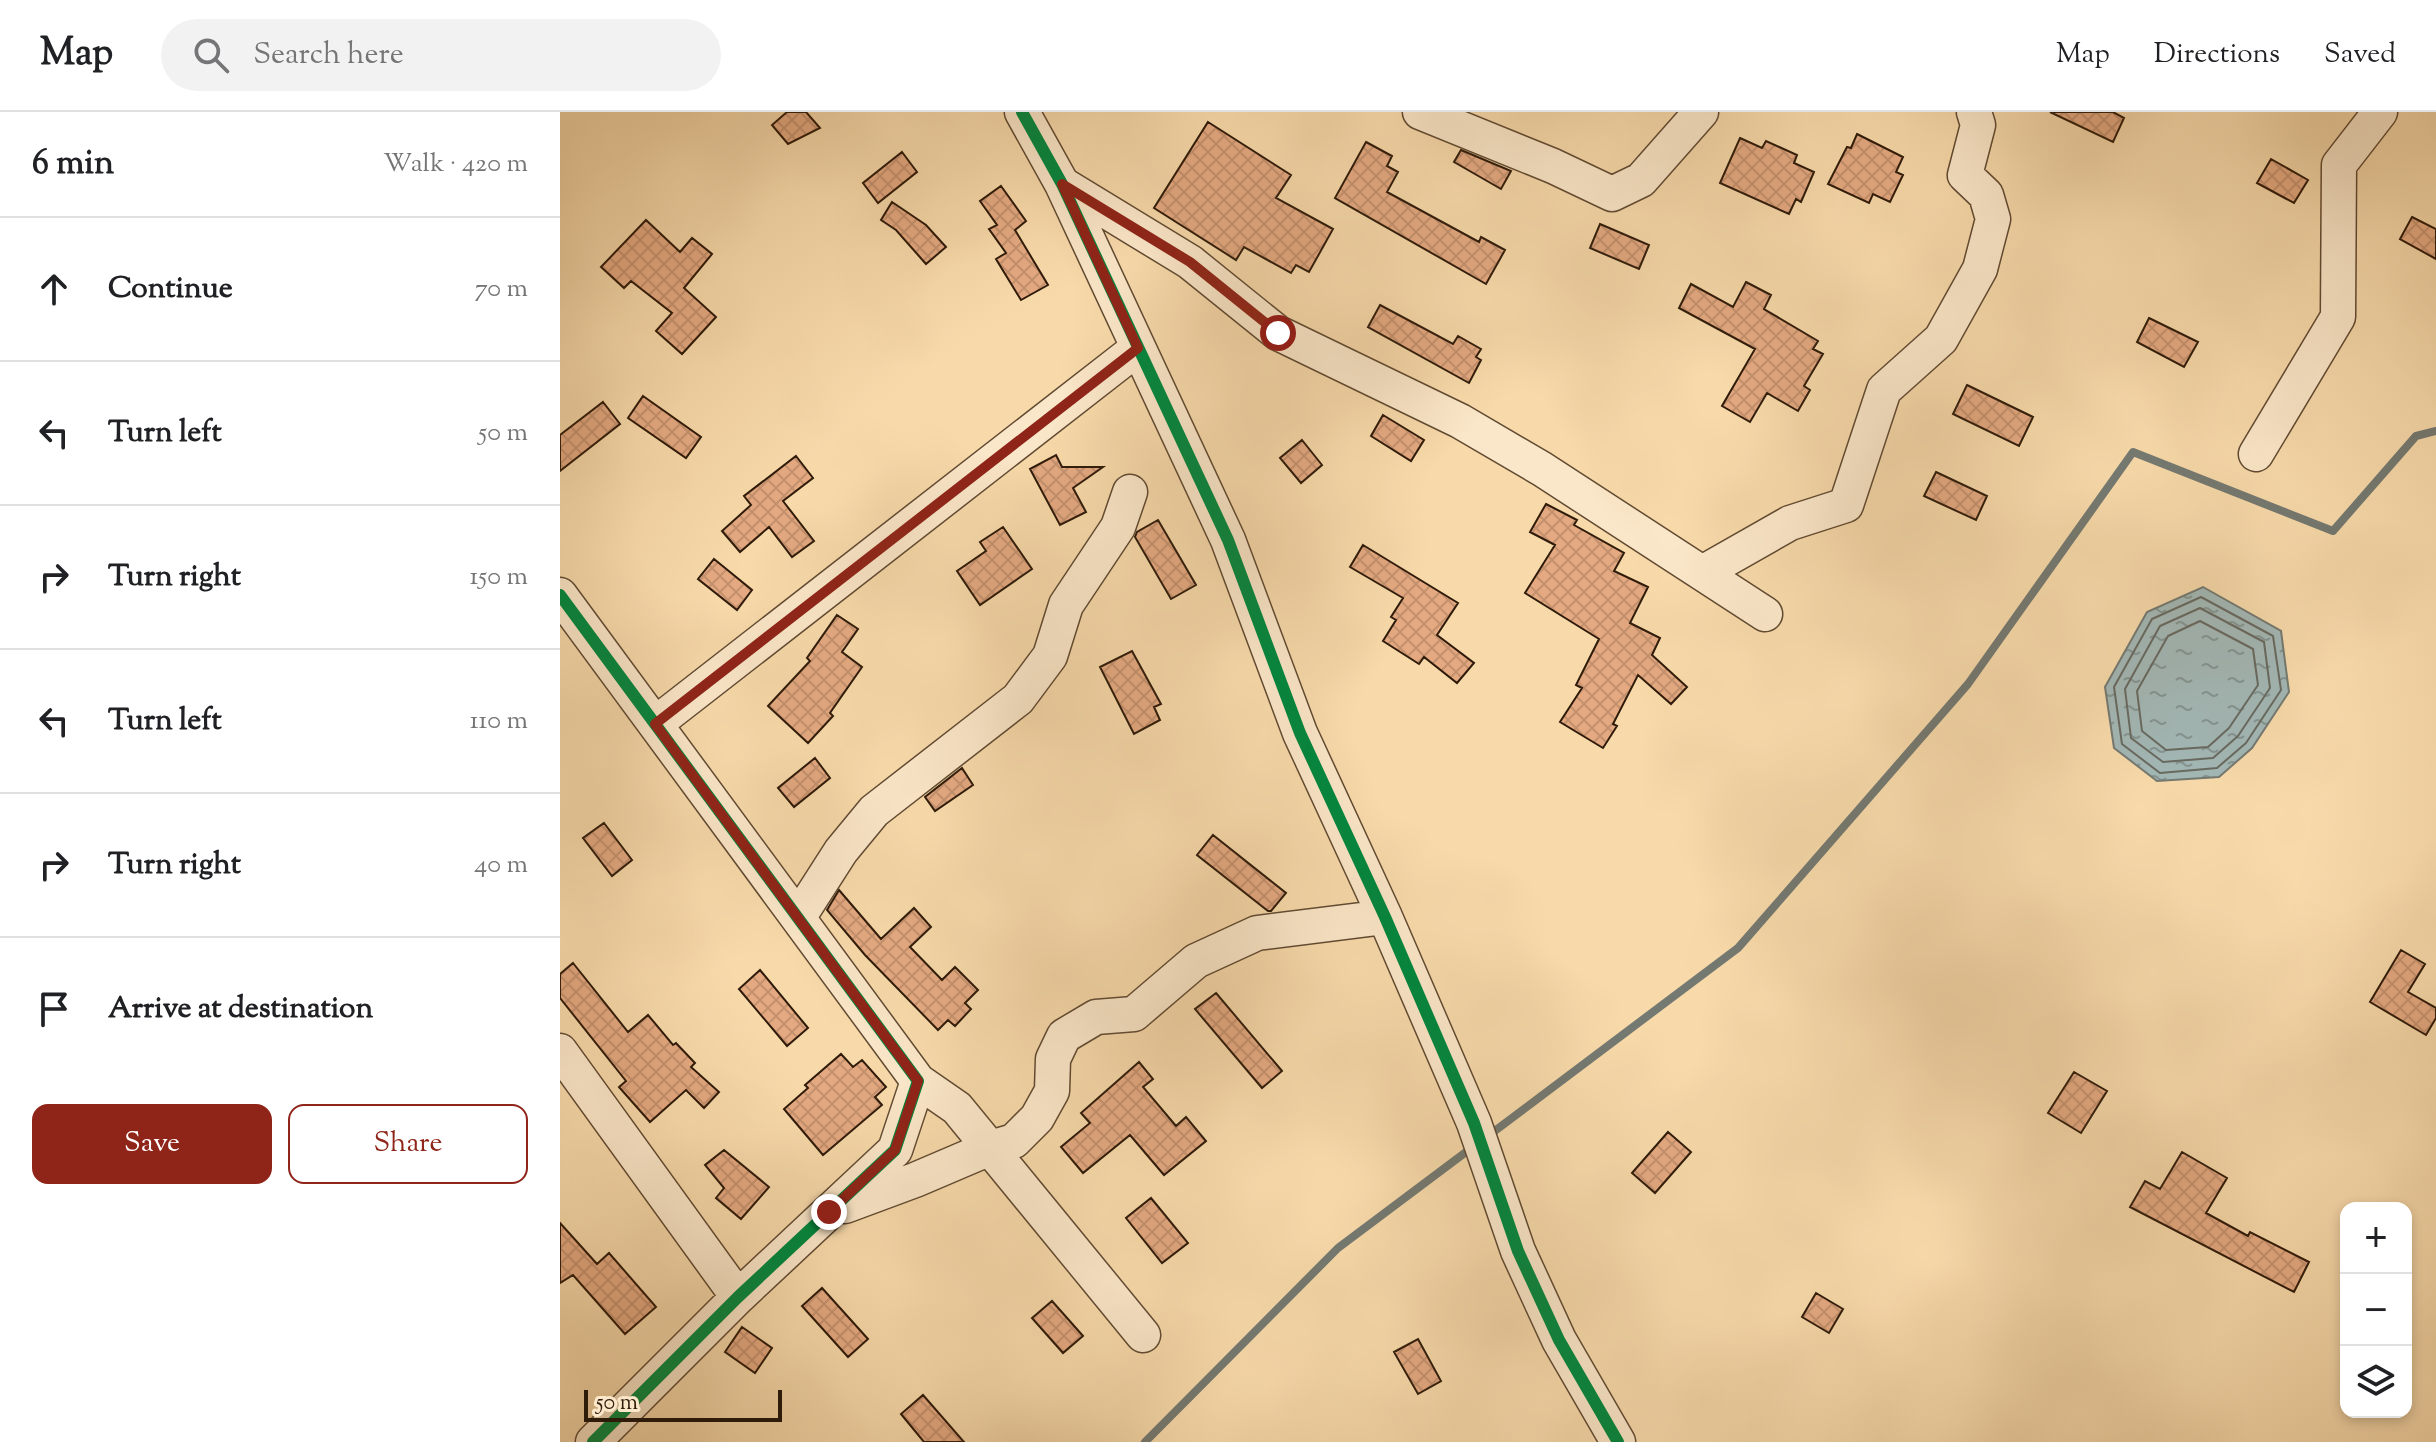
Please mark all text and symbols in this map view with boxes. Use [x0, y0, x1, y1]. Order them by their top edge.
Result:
search box [161, 19, 721, 91]
text: Map [40, 28, 113, 82]
icon: search [189, 33, 233, 77]
text: Search here [253, 34, 404, 77]
text: Map [2056, 35, 2110, 75]
text: Directions [2154, 35, 2280, 75]
text: Saved [2324, 35, 2396, 75]
text: 6 min [32, 140, 114, 189]
text: Walk · 420 m [383, 146, 528, 183]
icon: ahead [32, 267, 76, 311]
text: Continue [108, 268, 233, 311]
text: 70 m [475, 271, 528, 308]
route start [1260, 315, 1296, 351]
icon: left [32, 411, 76, 455]
text: Turn left [108, 412, 222, 455]
text: 50 m [478, 415, 528, 452]
icon: right [32, 555, 76, 599]
text: Turn right [108, 556, 241, 599]
text: 150 m [469, 559, 528, 596]
icon: left [32, 699, 76, 743]
text: Turn left [108, 700, 222, 743]
text: 110 m [470, 703, 528, 740]
icon: right [32, 843, 76, 887]
text: Turn right [108, 844, 241, 887]
text: 40 m [474, 847, 528, 884]
icon: arrive [32, 987, 76, 1031]
text: Arrive at destination [108, 988, 373, 1031]
button: Save [32, 1104, 272, 1184]
button: Share [288, 1104, 528, 1184]
route end [811, 1194, 847, 1230]
map controls [2340, 1202, 2412, 1418]
button: + [2340, 1202, 2412, 1274]
button: − [2340, 1274, 2412, 1346]
button: layers [2340, 1346, 2412, 1418]
scale bar [584, 1386, 782, 1422]
text: 50 m [596, 1388, 638, 1420]

